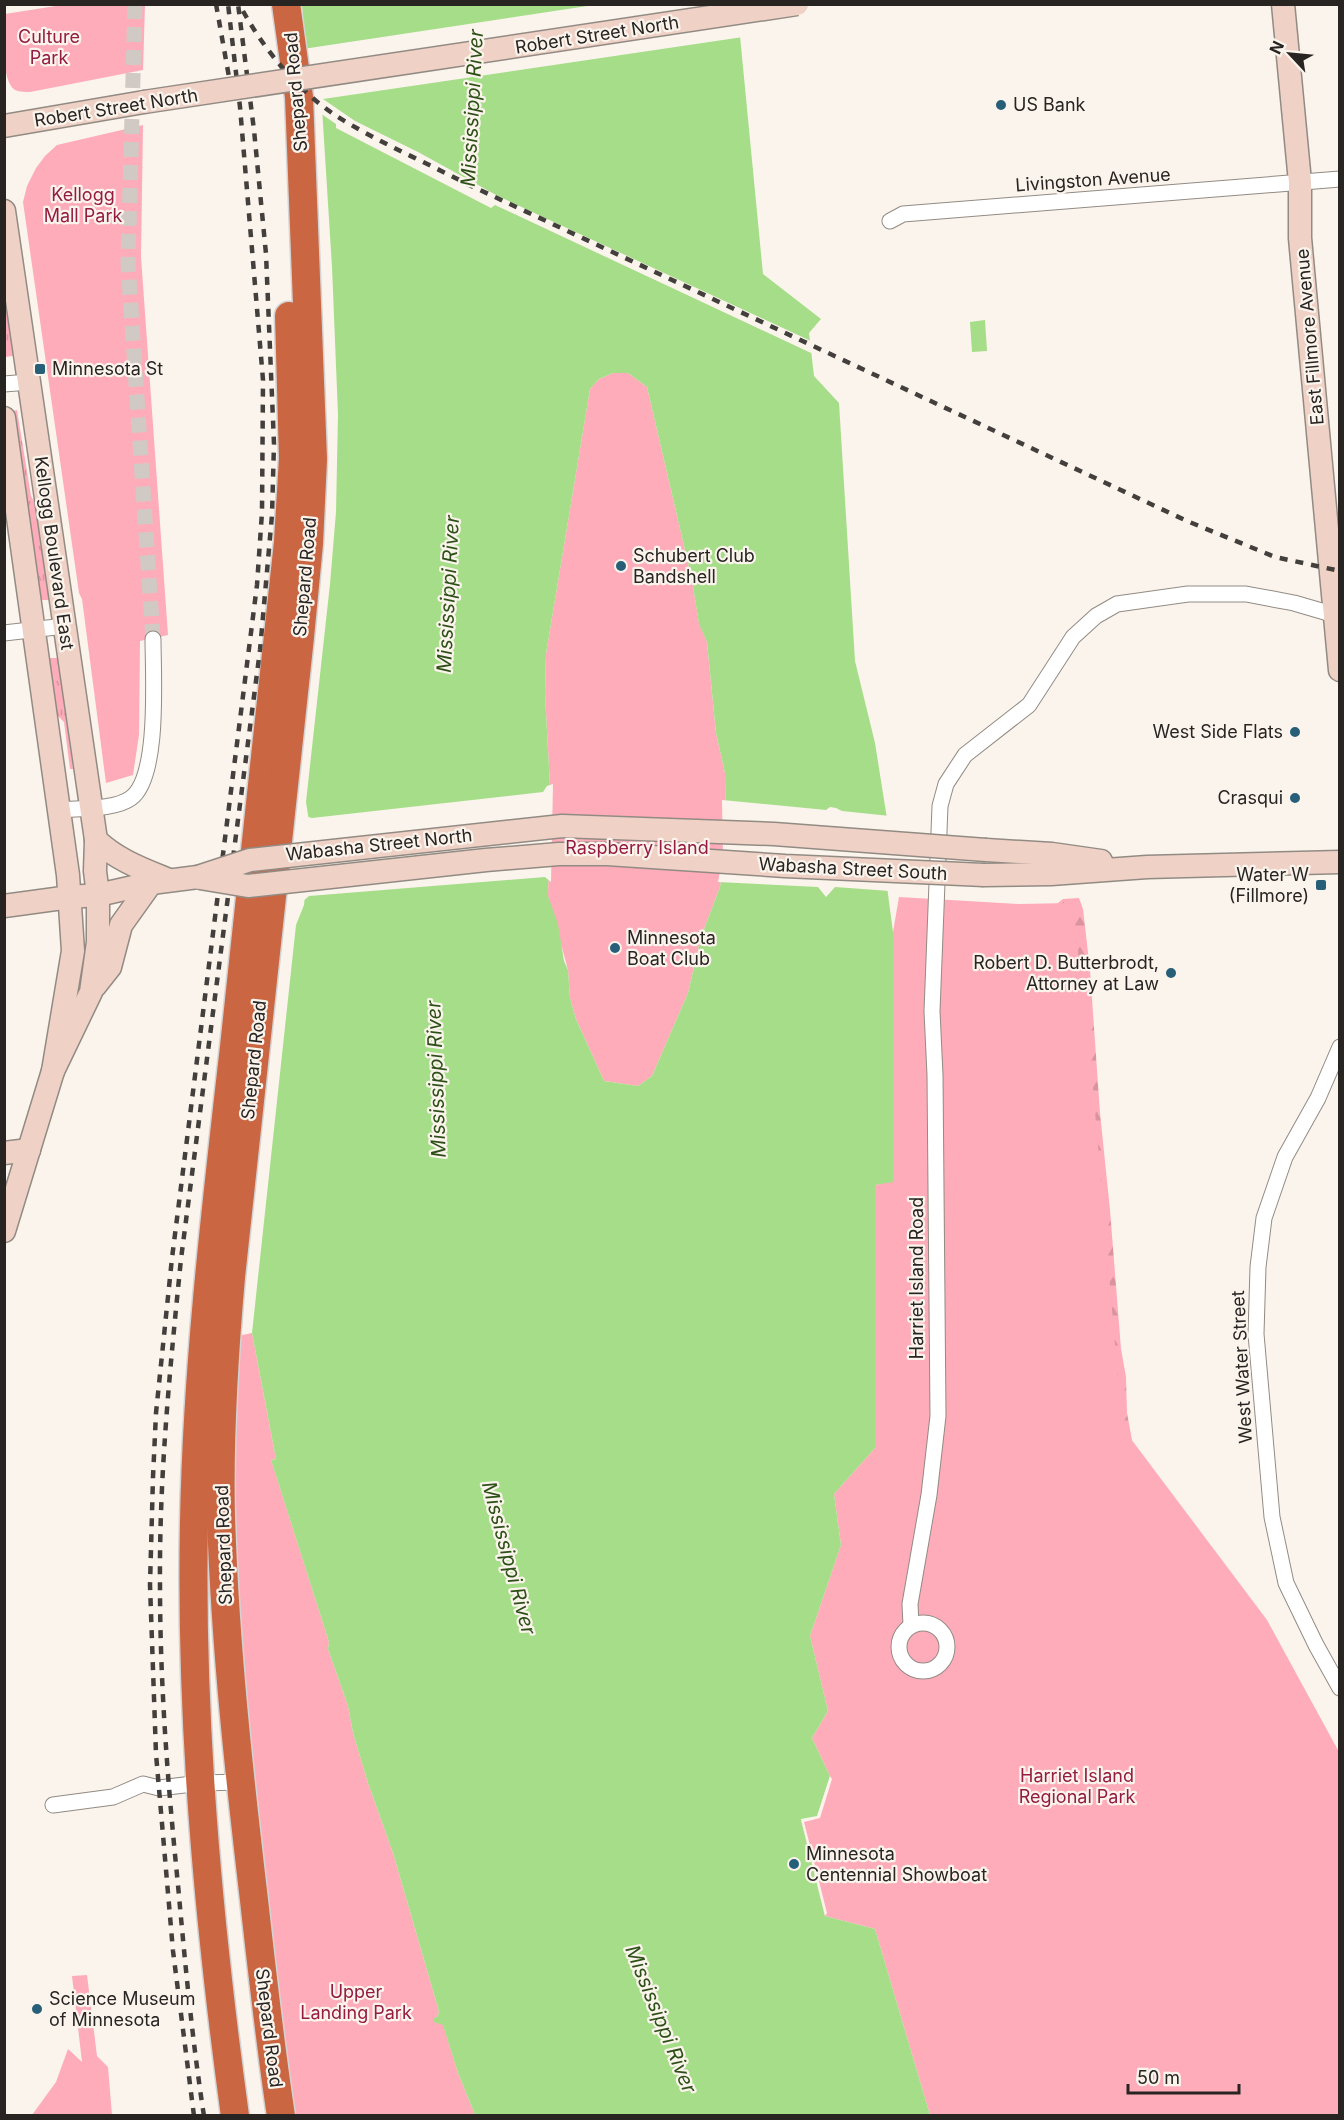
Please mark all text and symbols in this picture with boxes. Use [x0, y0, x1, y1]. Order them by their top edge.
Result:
street label: Robert Street North [514, 11, 680, 58]
north arrow [1260, 24, 1320, 84]
park label: Culture Park [18, 26, 80, 68]
water label: Mississippi River [456, 28, 488, 187]
street label: Shepard Road [280, 31, 311, 153]
text: N [1265, 38, 1288, 57]
street label: Robert Street North [33, 84, 199, 131]
place label: US Bank [1013, 94, 1086, 115]
marker: US Bank [994, 98, 1008, 112]
street label: Livingston Avenue [1015, 164, 1171, 195]
park label: Kellogg Mall Park [44, 184, 122, 226]
street label: East Fillmore Avenue [1291, 248, 1328, 426]
place label: Minnesota St [52, 358, 163, 379]
marker: Minnesota St [33, 362, 47, 376]
street label: Kellogg Boulevard East [31, 455, 78, 651]
water label: Mississippi River [432, 514, 464, 673]
street label: Shepard Road [289, 516, 320, 638]
place label: Schubert Club Bandshell [633, 545, 755, 587]
marker: Schubert Club Bandshell [614, 559, 628, 573]
place label: West Side Flats [1152, 721, 1283, 742]
marker: West Side Flats [1288, 725, 1302, 739]
place label: Crasqui [1217, 787, 1283, 808]
marker: Crasqui [1288, 791, 1302, 805]
street label: Wabasha Street North [285, 824, 473, 865]
park label: Raspberry Island [565, 837, 709, 858]
street label: Wabasha Street South [758, 853, 948, 884]
place label: Water W (Fillmore) [1229, 864, 1309, 906]
marker: Water W (Fillmore) [1314, 878, 1328, 892]
place label: Minnesota Boat Club [627, 927, 716, 969]
marker: Minnesota Boat Club [608, 941, 622, 955]
place label: Robert D. Butterbrodt, Attorney at Law [973, 952, 1159, 994]
marker: Robert D. Butterbrodt, Attorney at Law [1164, 966, 1178, 980]
street label: Shepard Road [237, 999, 270, 1121]
water label: Mississippi River [421, 999, 451, 1158]
street label: Harriet Island Road [906, 1197, 927, 1359]
street label: West Water Street [1227, 1290, 1256, 1444]
water label: Mississippi River [477, 1479, 541, 1638]
street label: Shepard Road [211, 1485, 236, 1605]
park label: Harriet Island Regional Park [1019, 1765, 1135, 1807]
place label: Minnesota Centennial Showboat [806, 1843, 987, 1885]
marker: Minnesota Centennial Showboat [787, 1857, 801, 1871]
water label: Mississippi River [620, 1942, 702, 2097]
street label: Shepard Road [252, 1967, 287, 2089]
park label: Upper Landing Park [300, 1981, 412, 2023]
place label: Science Museum of Minnesota [49, 1988, 195, 2030]
marker: Science Museum of Minnesota [30, 2002, 44, 2016]
scale bar [1128, 2057, 1239, 2095]
text: 50 m [1137, 2067, 1180, 2088]

